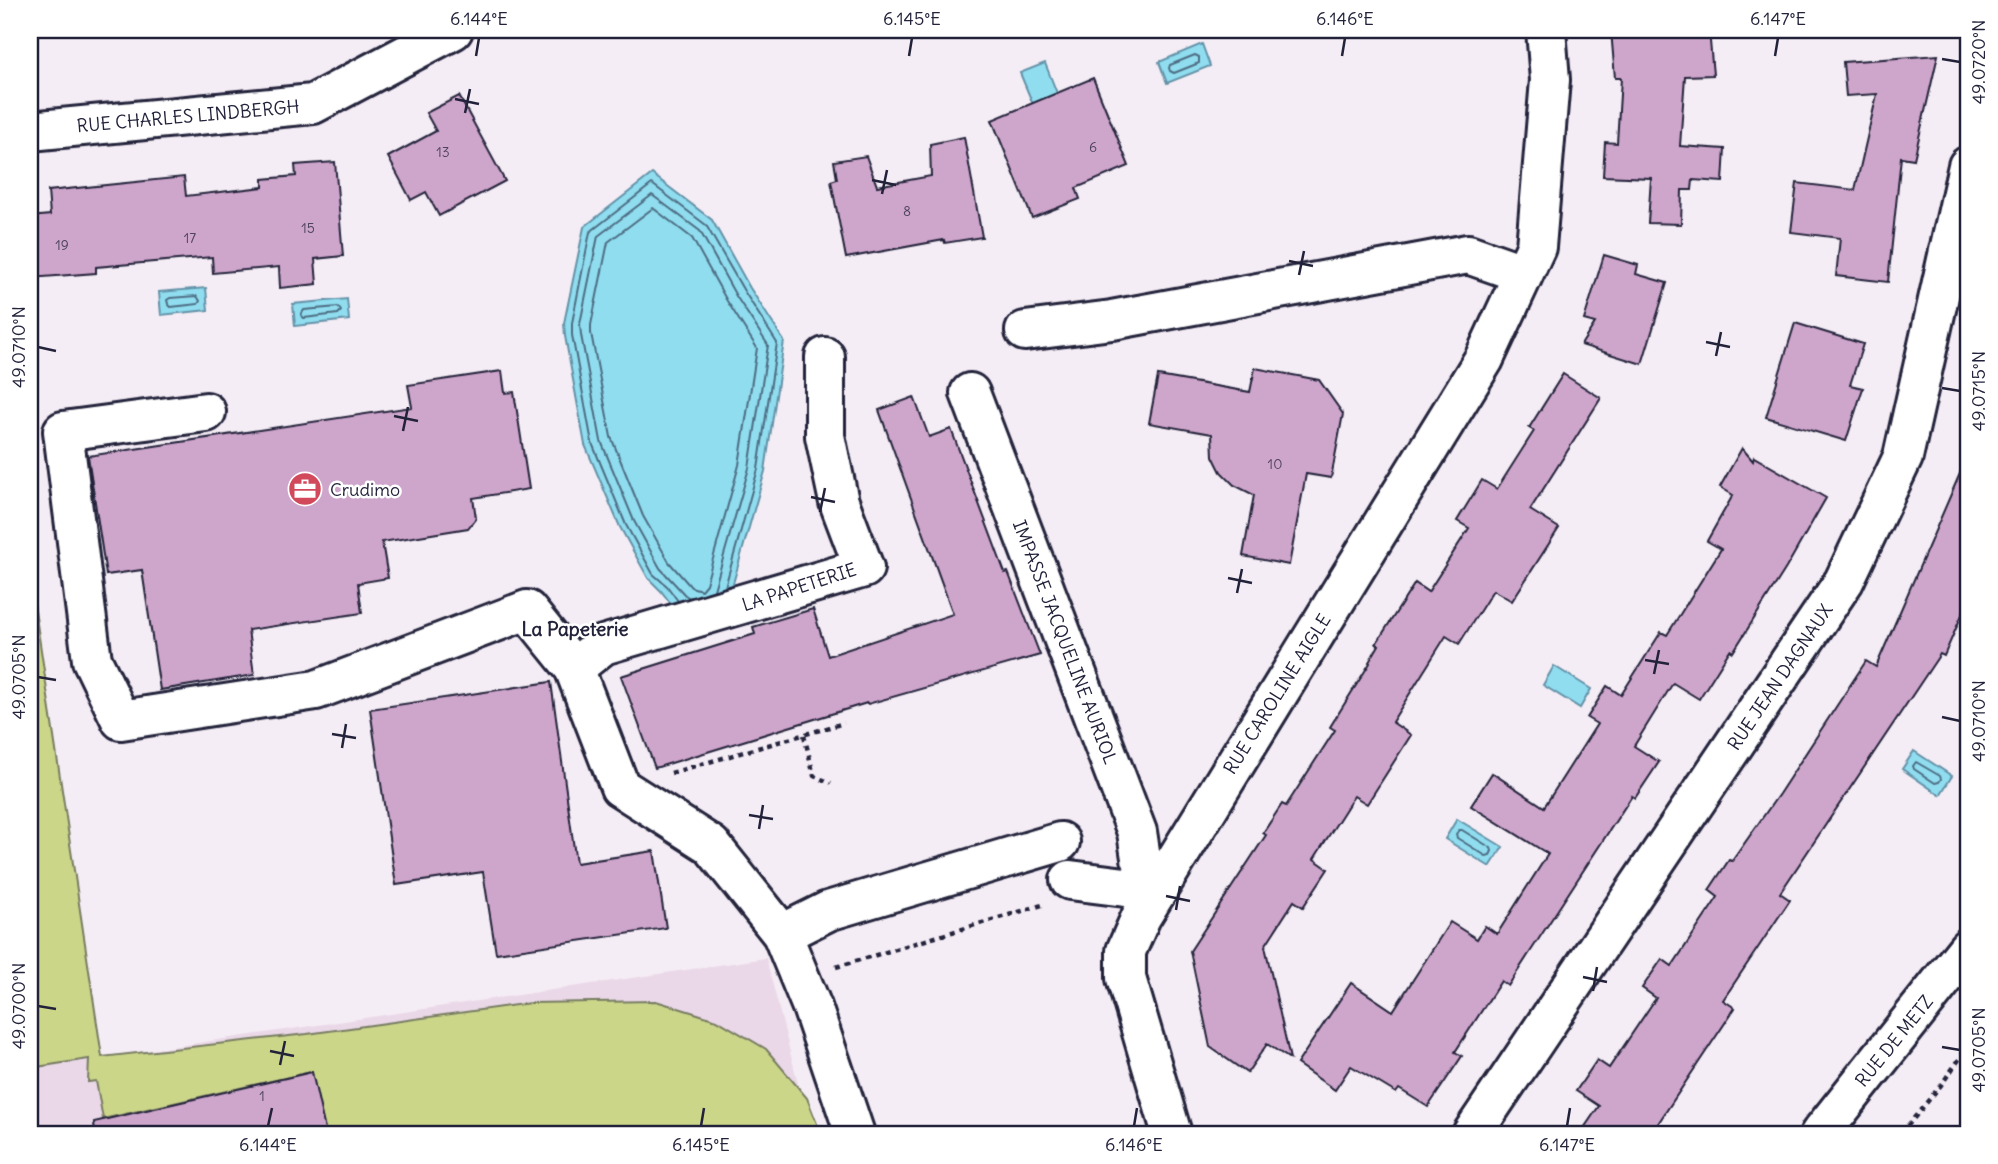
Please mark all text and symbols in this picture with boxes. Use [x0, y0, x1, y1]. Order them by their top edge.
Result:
text: 6.144°E [450, 7, 508, 30]
text: 6.145°E [883, 7, 941, 30]
text: 6.146°E [1316, 7, 1374, 30]
text: 6.147°E [1750, 7, 1806, 30]
text: 49.0720°N [1967, 20, 1990, 104]
street label: RUE CHARLES LINDBERGH [76, 95, 300, 137]
house number: 6 [1089, 138, 1097, 156]
house number: 13 [436, 143, 450, 161]
house number: 8 [903, 202, 911, 220]
house number: 15 [301, 219, 315, 237]
house number: 17 [184, 229, 196, 247]
house number: 19 [55, 236, 69, 254]
text: 49.0710°N [7, 306, 30, 388]
text: 49.0715°N [1967, 351, 1990, 431]
house number: 10 [1268, 455, 1282, 473]
office icon: Crudimo [286, 470, 324, 508]
place label: Crudimo [330, 478, 400, 501]
street label: IMPASSE JACQUELINE AURIOL [1008, 517, 1122, 767]
street label: LA PAPETERIE [739, 558, 859, 616]
street label: RUE JEAN DAGNAUX [1722, 599, 1838, 755]
street label: RUE CAROLINE AIGLE [1218, 610, 1336, 778]
district label: La Papeterie [521, 617, 629, 641]
text: 49.0705°N [7, 634, 30, 720]
text: 49.0710°N [1967, 680, 1990, 762]
text: 49.0700°N [7, 963, 30, 1049]
street label: RUE DE METZ [1850, 991, 1938, 1091]
text: 49.0705°N [1967, 1007, 1990, 1093]
house number: 1 [259, 1087, 265, 1105]
text: 6.144°E [239, 1133, 297, 1156]
text: 6.145°E [672, 1133, 730, 1156]
text: 6.146°E [1105, 1133, 1163, 1156]
text: 6.147°E [1539, 1133, 1595, 1156]

